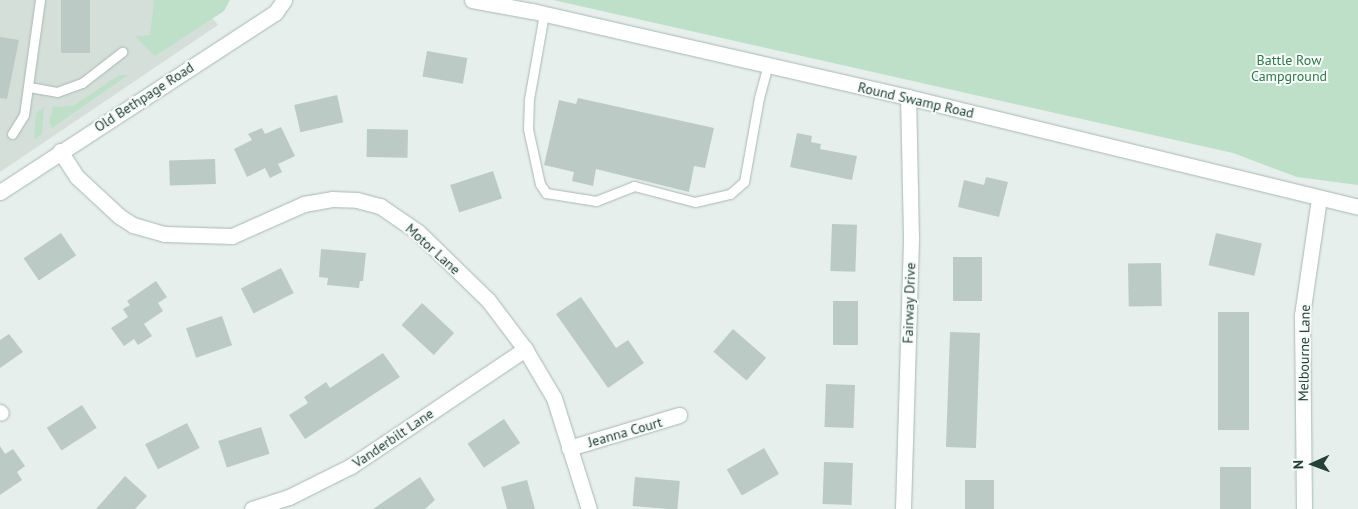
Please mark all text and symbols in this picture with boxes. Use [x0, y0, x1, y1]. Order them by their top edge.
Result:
park label: Battle Row Campground [1251, 52, 1327, 84]
street label: Old Bethpage Road [91, 59, 197, 135]
street label: Round Swamp Road [856, 78, 976, 122]
street label: Motor Lane [402, 220, 464, 278]
street label: Fairway Drive [899, 262, 919, 344]
street label: Melbourne Lane [1295, 304, 1313, 402]
street label: Vanderbilt Lane [349, 405, 437, 471]
street label: Jeanna Court [586, 413, 664, 451]
north arrow [1288, 439, 1338, 489]
text: N [1289, 460, 1307, 469]

